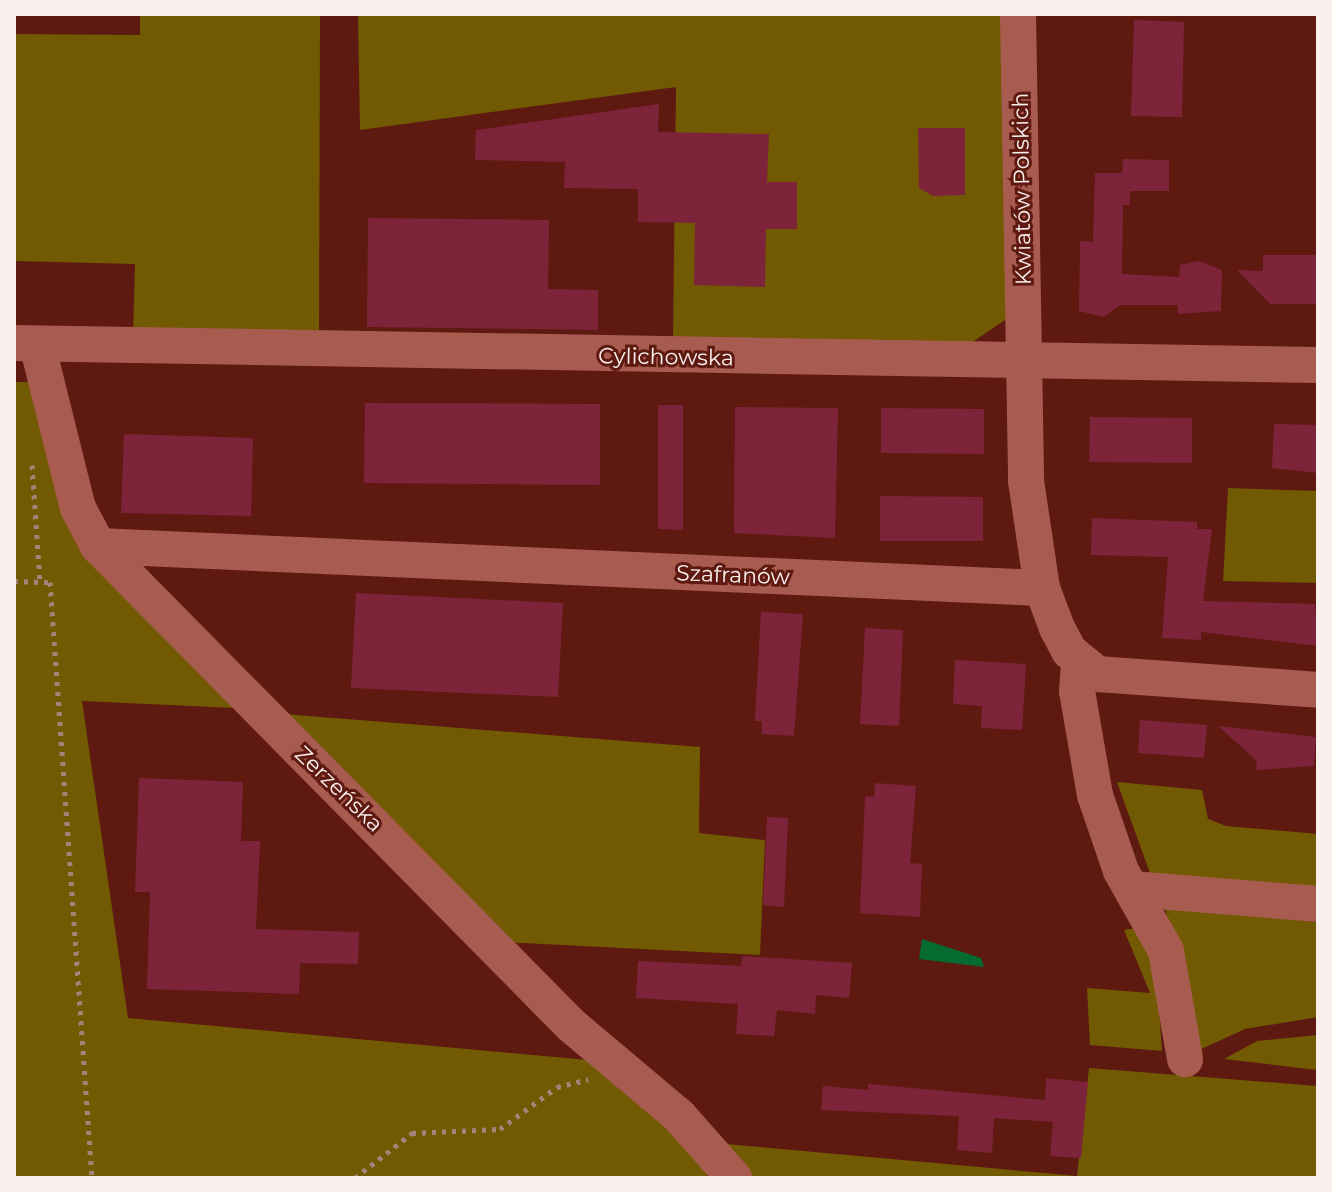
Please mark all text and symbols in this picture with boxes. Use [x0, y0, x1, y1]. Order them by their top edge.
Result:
street label: Kwiatów Polskich [1007, 93, 1037, 285]
street label: Cylichowska [598, 343, 734, 371]
street label: Szafranów [676, 560, 790, 590]
street label: Zerzeńska [290, 741, 388, 837]

